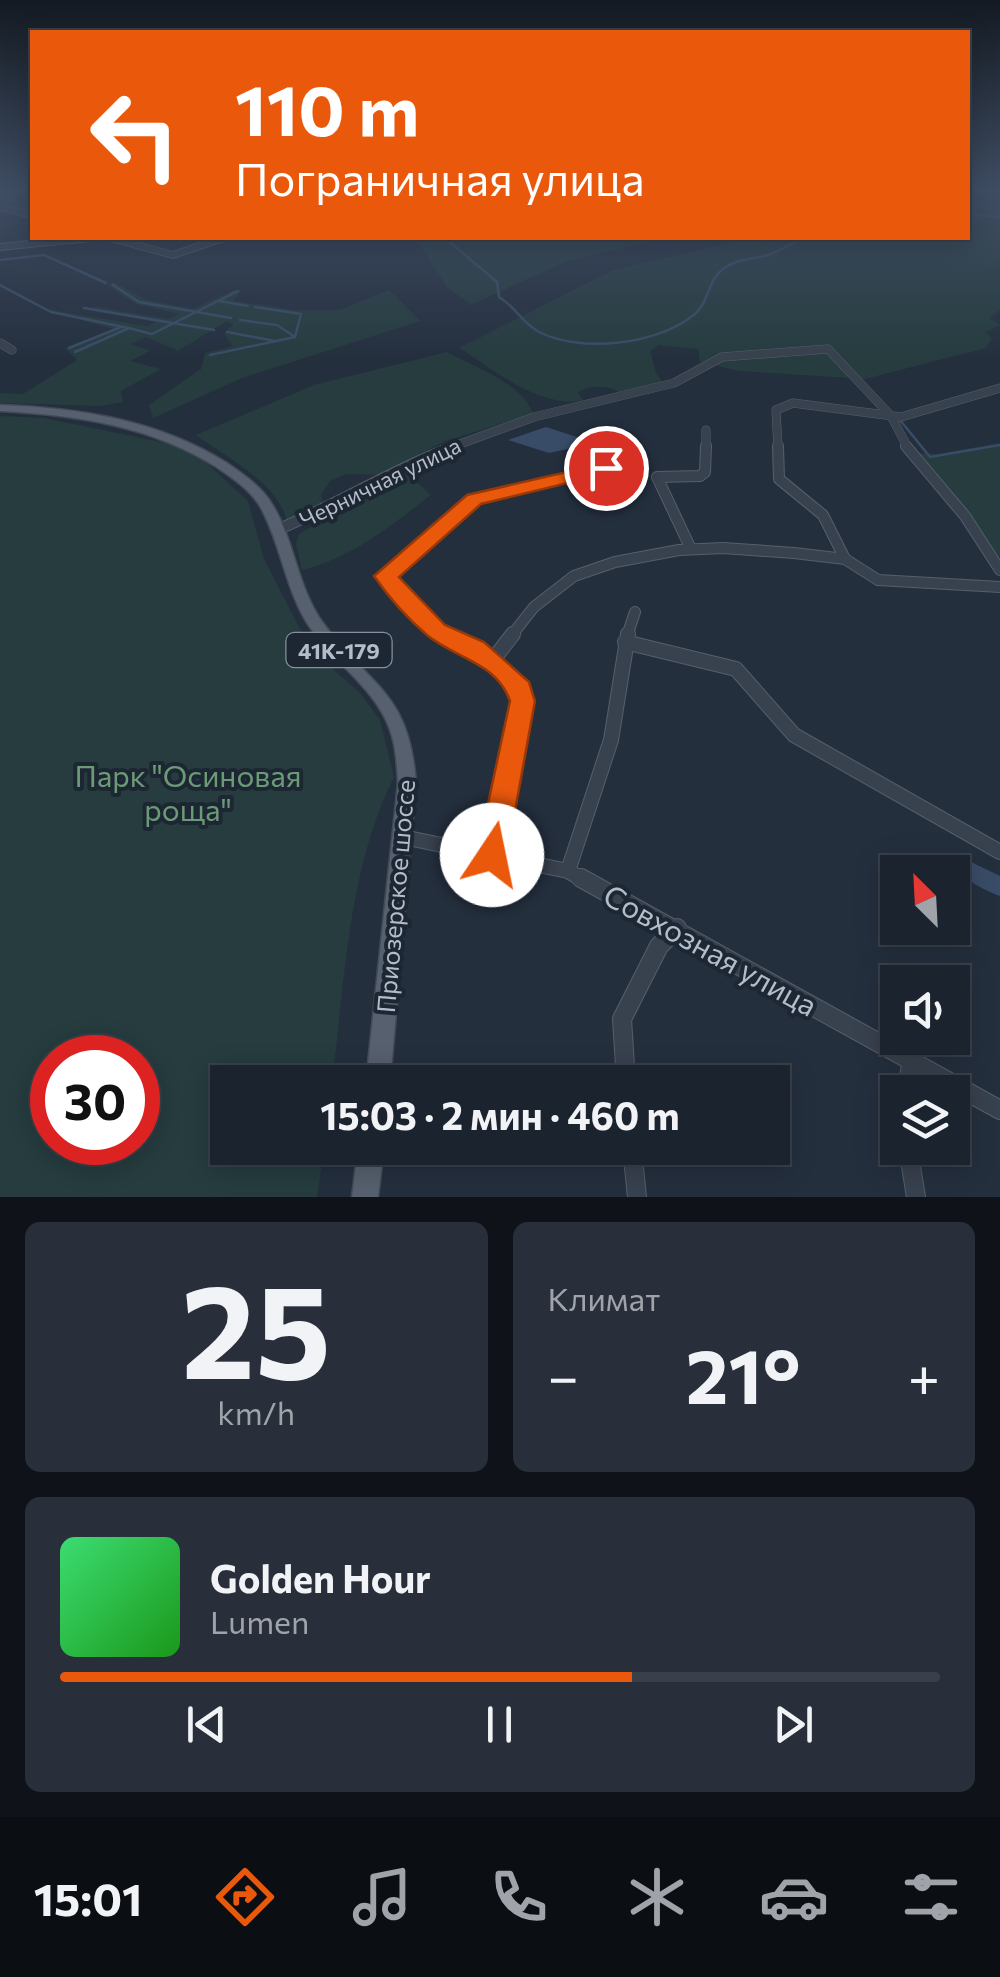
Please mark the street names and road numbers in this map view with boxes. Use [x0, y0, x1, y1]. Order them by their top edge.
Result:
street label: Черничная улица [295, 431, 465, 533]
road number: 41К-179 [286, 633, 392, 667]
street label: Приозерское шоссе [370, 778, 420, 1014]
street label: Совхозная улица [598, 875, 824, 1023]

